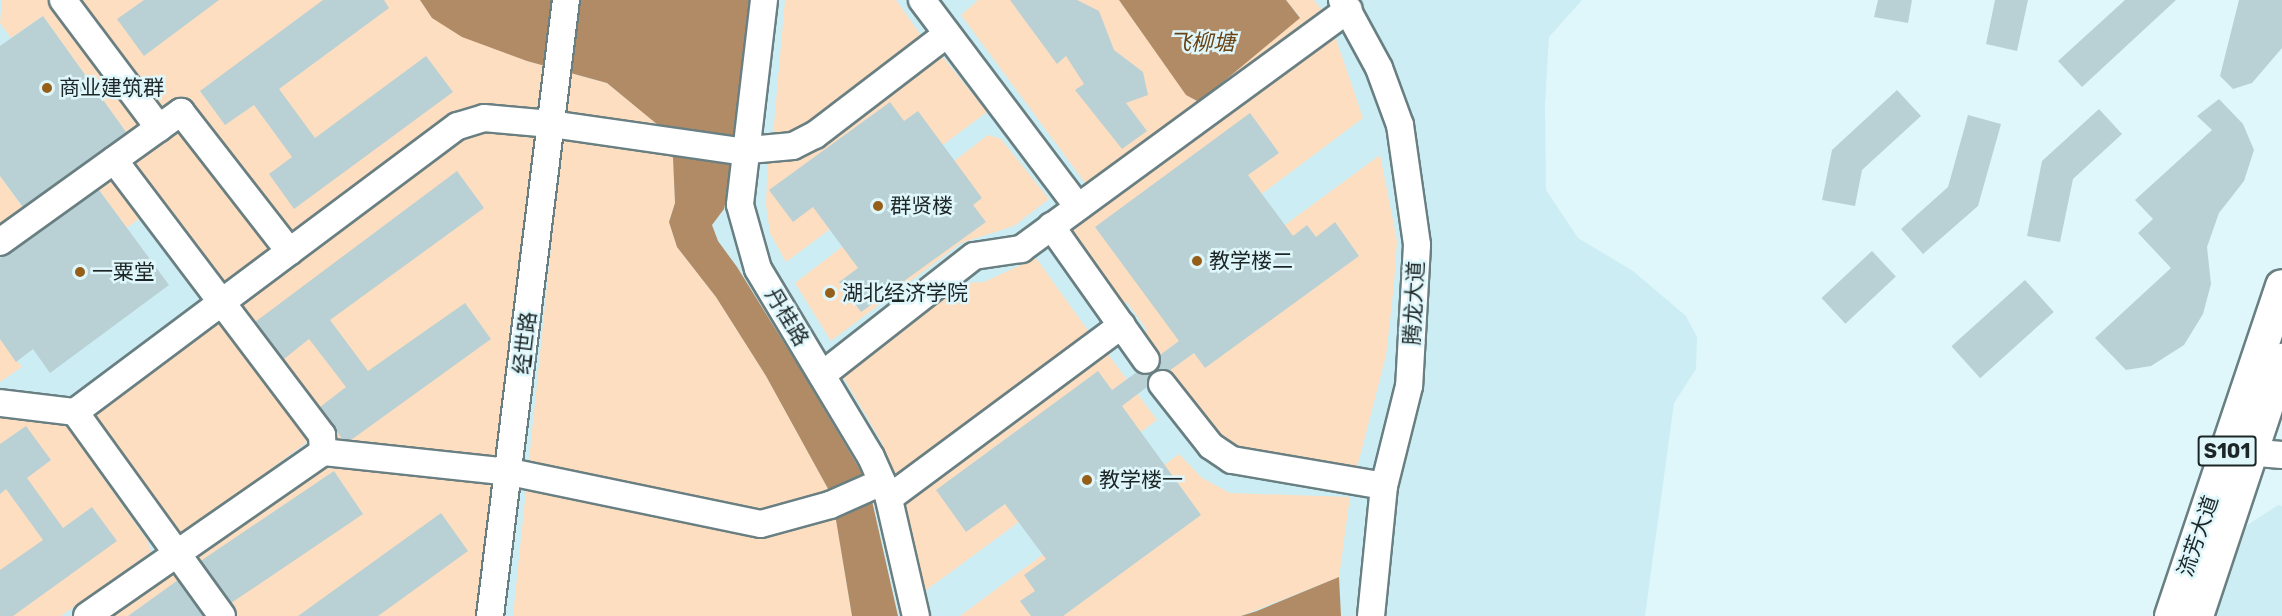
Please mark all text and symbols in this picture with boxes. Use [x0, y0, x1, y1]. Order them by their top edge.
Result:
water label: 飞柳塘 [1169, 30, 1235, 56]
place label: 商业建筑群 [59, 75, 164, 101]
marker: 商业建筑群 [40, 81, 54, 95]
place label: 群贤楼 [890, 193, 953, 219]
marker: 群贤楼 [871, 199, 885, 213]
place label: 教学楼二 [1209, 248, 1293, 274]
marker: 教学楼二 [1190, 254, 1204, 268]
place label: 一粟堂 [92, 259, 155, 285]
street label: 腾龙大道 [1399, 260, 1429, 346]
marker: 一粟堂 [73, 265, 87, 279]
place label: 湖北经济学院 [842, 280, 968, 306]
street label: 丹桂路 [760, 284, 814, 350]
marker: 湖北经济学院 [823, 286, 837, 300]
street label: 经世路 [509, 310, 541, 376]
road number: S101 [2197, 434, 2257, 468]
place label: 教学楼一 [1099, 467, 1183, 493]
marker: 教学楼一 [1080, 473, 1094, 487]
street label: 流芳大道 [2172, 492, 2224, 580]

